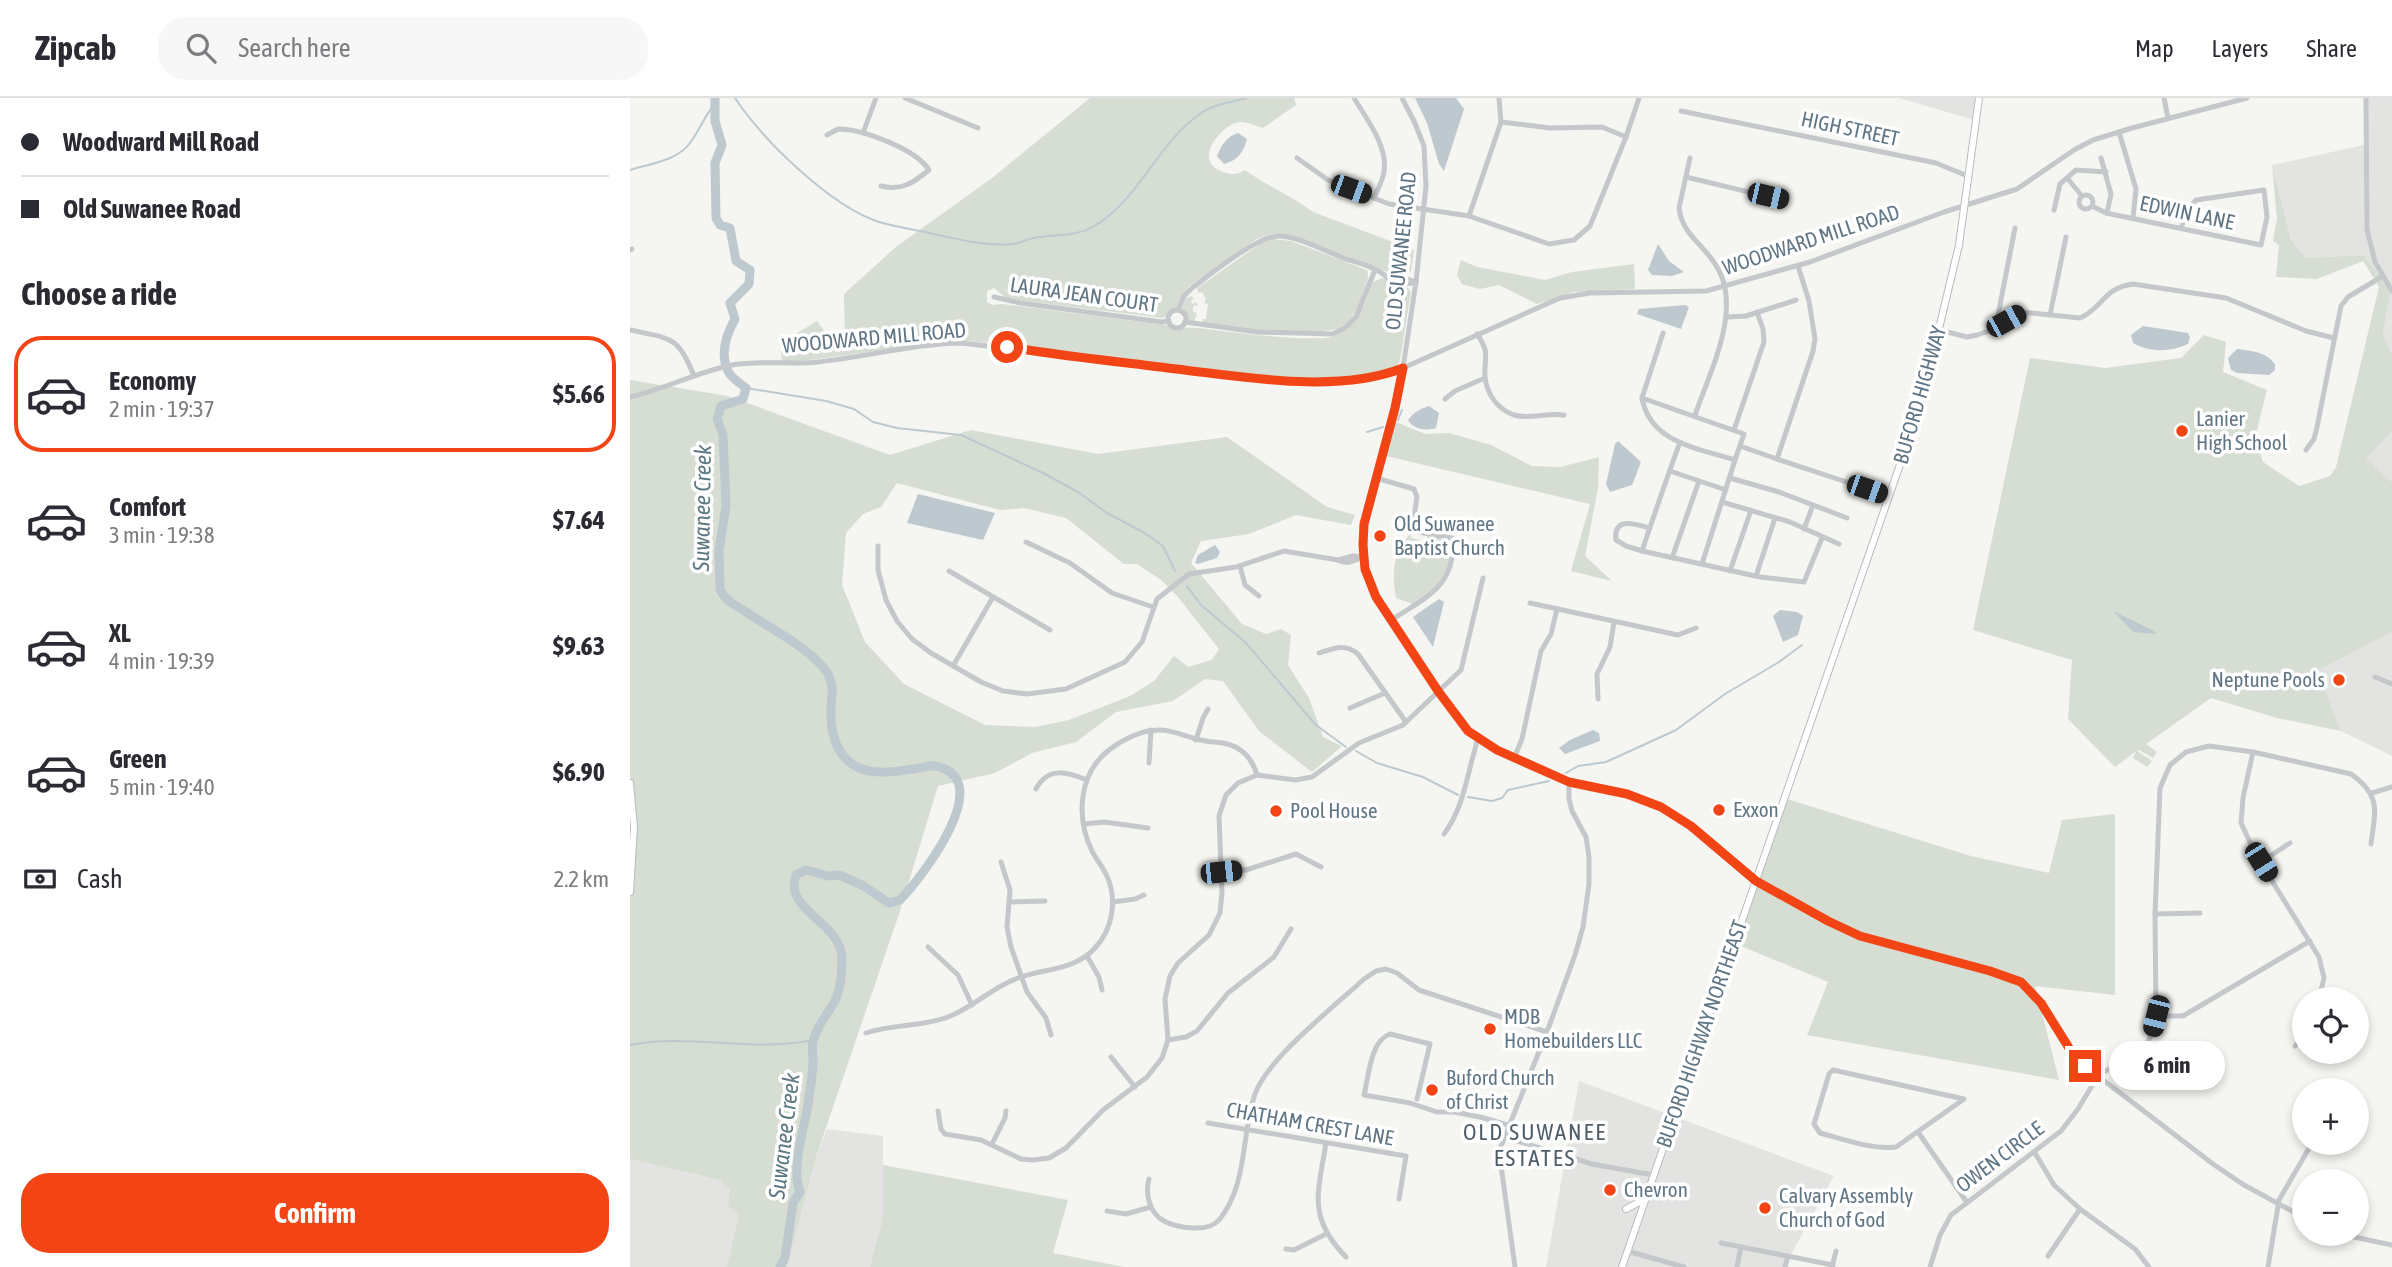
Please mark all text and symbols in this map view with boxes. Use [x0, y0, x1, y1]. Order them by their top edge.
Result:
search box [158, 17, 648, 80]
text: Zipcab [35, 29, 116, 67]
icon: search [182, 29, 220, 67]
text: Search here [238, 33, 350, 63]
text: Map [2135, 35, 2174, 62]
text: Layers [2212, 35, 2268, 62]
text: Share [2306, 35, 2357, 62]
street label: HIGH STREET [1799, 106, 1901, 150]
text: Woodward Mill Road [63, 127, 259, 157]
street label: OLD SUWANEE ROAD [1380, 171, 1420, 331]
car [1328, 172, 1375, 206]
car [1746, 181, 1791, 211]
street label: EDWIN LANE [2138, 190, 2237, 234]
text: Old Suwanee Road [63, 194, 241, 224]
street label: WOODWARD MILL ROAD [1719, 199, 1902, 279]
street label: LAURA JEAN COURT [1009, 272, 1160, 316]
text: Choose a ride [21, 275, 177, 312]
car [1983, 302, 2030, 340]
street label: WOODWARD MILL ROAD [781, 317, 967, 357]
street label: BUFORD HIGHWAY [1888, 322, 1950, 467]
route start [991, 331, 1023, 363]
icon: car [25, 363, 88, 426]
text: Economy [109, 366, 196, 396]
text: $5.66 [553, 379, 605, 409]
text: 2 min · 19:37 [109, 396, 215, 422]
place label: Lanier High School [2196, 406, 2288, 454]
marker: Lanier High School [2174, 423, 2190, 439]
water label: Suwanee Creek [688, 444, 716, 573]
car [1844, 472, 1891, 506]
icon: car [25, 489, 88, 552]
text: Comfort [109, 492, 186, 522]
text: $7.64 [553, 505, 605, 535]
place label: Old Suwanee Baptist Church [1394, 511, 1505, 559]
text: 3 min · 19:38 [109, 522, 215, 548]
marker: Old Suwanee Baptist Church [1372, 528, 1388, 544]
icon: car [25, 615, 88, 678]
text: XL [109, 618, 131, 648]
text: $9.63 [553, 631, 605, 661]
text: 4 min · 19:39 [109, 648, 215, 674]
place label: Neptune Pools [2212, 667, 2325, 691]
marker: Neptune Pools [2331, 672, 2347, 688]
icon: car [25, 741, 88, 804]
text: Green [109, 744, 167, 774]
text: $6.90 [553, 757, 605, 787]
text: 5 min · 19:40 [109, 774, 215, 800]
place label: Exxon [1733, 797, 1779, 821]
place label: Pool House [1290, 798, 1377, 822]
marker: Exxon [1711, 802, 1727, 818]
marker: Pool House [1268, 803, 1284, 819]
car [2241, 839, 2282, 885]
car [1200, 859, 1243, 885]
icon: cash [21, 860, 59, 898]
text: Cash [77, 864, 123, 894]
text: 2.2 km [553, 866, 609, 892]
street label: BUFORD HIGHWAY NORTHEAST [1651, 917, 1751, 1151]
map controls [2292, 987, 2369, 1246]
button: locate [2292, 987, 2369, 1064]
car [2141, 993, 2172, 1039]
place label: MDB Homebuilders LLC [1504, 1004, 1643, 1052]
marker: MDB Homebuilders LLC [1482, 1021, 1498, 1037]
callout: 6 min [2110, 1042, 2225, 1090]
route end [2069, 1050, 2101, 1082]
text: 6 min [2144, 1052, 2190, 1078]
place label: Buford Church of Christ [1446, 1065, 1555, 1113]
water label: Suwanee Creek [763, 1071, 805, 1201]
button: + [2292, 1078, 2369, 1155]
marker: Buford Church of Christ [1424, 1082, 1440, 1098]
street label: CHATHAM CREST LANE [1225, 1096, 1396, 1150]
street label: OWEN CIRCLE [1951, 1116, 2048, 1197]
district label: OLD SUWANEE ESTATES [1463, 1119, 1607, 1171]
button: − [2292, 1169, 2369, 1246]
button: Confirm [21, 1173, 609, 1253]
place label: Chevron [1624, 1177, 1688, 1201]
marker: Chevron [1602, 1182, 1618, 1198]
place label: Calvary Assembly Church of God [1779, 1183, 1914, 1231]
marker: Calvary Assembly Church of God [1757, 1200, 1773, 1216]

